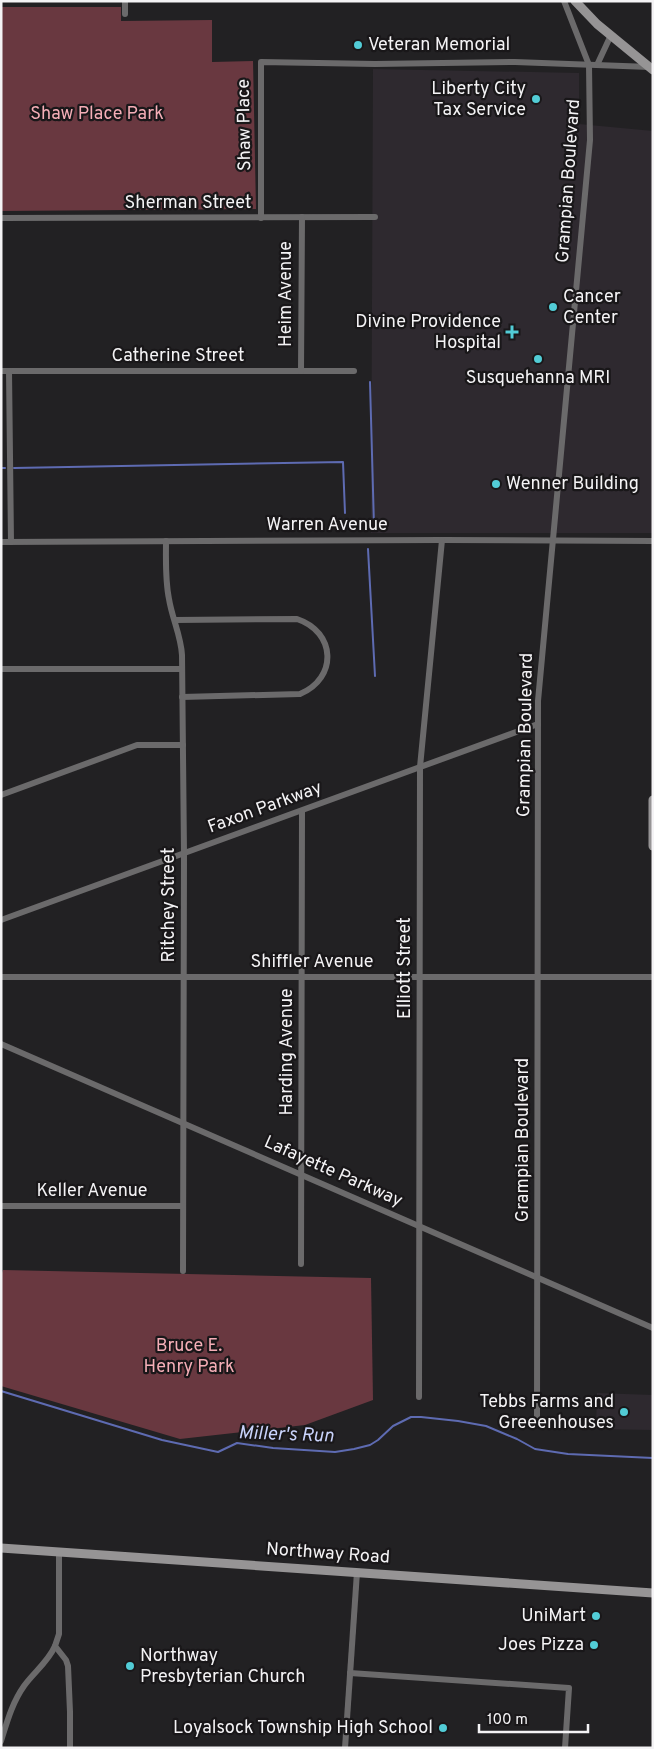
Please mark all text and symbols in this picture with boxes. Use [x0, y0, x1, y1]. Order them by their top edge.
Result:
place label: Veteran Memorial [368, 34, 510, 57]
marker: Veteran Memorial [352, 39, 364, 51]
place label: Liberty City Tax Service [431, 78, 526, 122]
street label: Shaw Place [233, 79, 257, 171]
marker: Liberty City Tax Service [530, 93, 542, 105]
street label: Grampian Boulevard [552, 98, 586, 264]
park label: Shaw Place Park [30, 103, 164, 126]
street label: Sherman Street [125, 192, 251, 215]
street label: Heim Avenue [275, 241, 298, 347]
place label: Cancer Center [563, 286, 621, 330]
marker: Cancer Center [547, 301, 559, 313]
place label: Divine Providence Hospital [355, 311, 501, 355]
marker: Divine Providence Hospital [505, 325, 519, 339]
street label: Catherine Street [112, 345, 244, 368]
marker: Susquehanna MRI [532, 353, 544, 365]
place label: Susquehanna MRI [466, 367, 610, 390]
place label: Wenner Building [506, 473, 639, 496]
marker: Wenner Building [490, 478, 502, 490]
street label: Warren Avenue [266, 514, 388, 537]
street label: Grampian Boulevard [513, 653, 539, 817]
street label: Faxon Parkway [205, 777, 325, 839]
street label: Ritchey Street [158, 847, 181, 963]
street label: Elliott Street [394, 917, 417, 1019]
street label: Shiffler Avenue [251, 951, 373, 974]
street label: Harding Avenue [276, 988, 299, 1116]
street label: Grampian Boulevard [512, 1058, 535, 1222]
street label: Lafayette Parkway [260, 1131, 406, 1213]
street label: Keller Avenue [36, 1180, 148, 1203]
park label: Bruce E. Henry Park [144, 1335, 234, 1379]
place label: Tebbs Farms and Greeenhouses [479, 1391, 614, 1435]
marker: Tebbs Farms and Greeenhouses [618, 1406, 630, 1418]
water label: Miller's Run [238, 1421, 335, 1449]
street label: Northway Road [265, 1538, 391, 1570]
place label: UniMart [521, 1605, 586, 1628]
marker: UniMart [590, 1610, 602, 1622]
place label: Joes Pizza [498, 1634, 584, 1657]
marker: Joes Pizza [588, 1639, 600, 1651]
place label: Northway Presbyterian Church [140, 1645, 305, 1689]
marker: Northway Presbyterian Church [124, 1660, 136, 1672]
scale bar [479, 1702, 588, 1734]
text: 100 m [487, 1711, 528, 1730]
place label: Loyalsock Township High School [173, 1717, 433, 1740]
marker: Loyalsock Township High School [437, 1722, 449, 1734]

